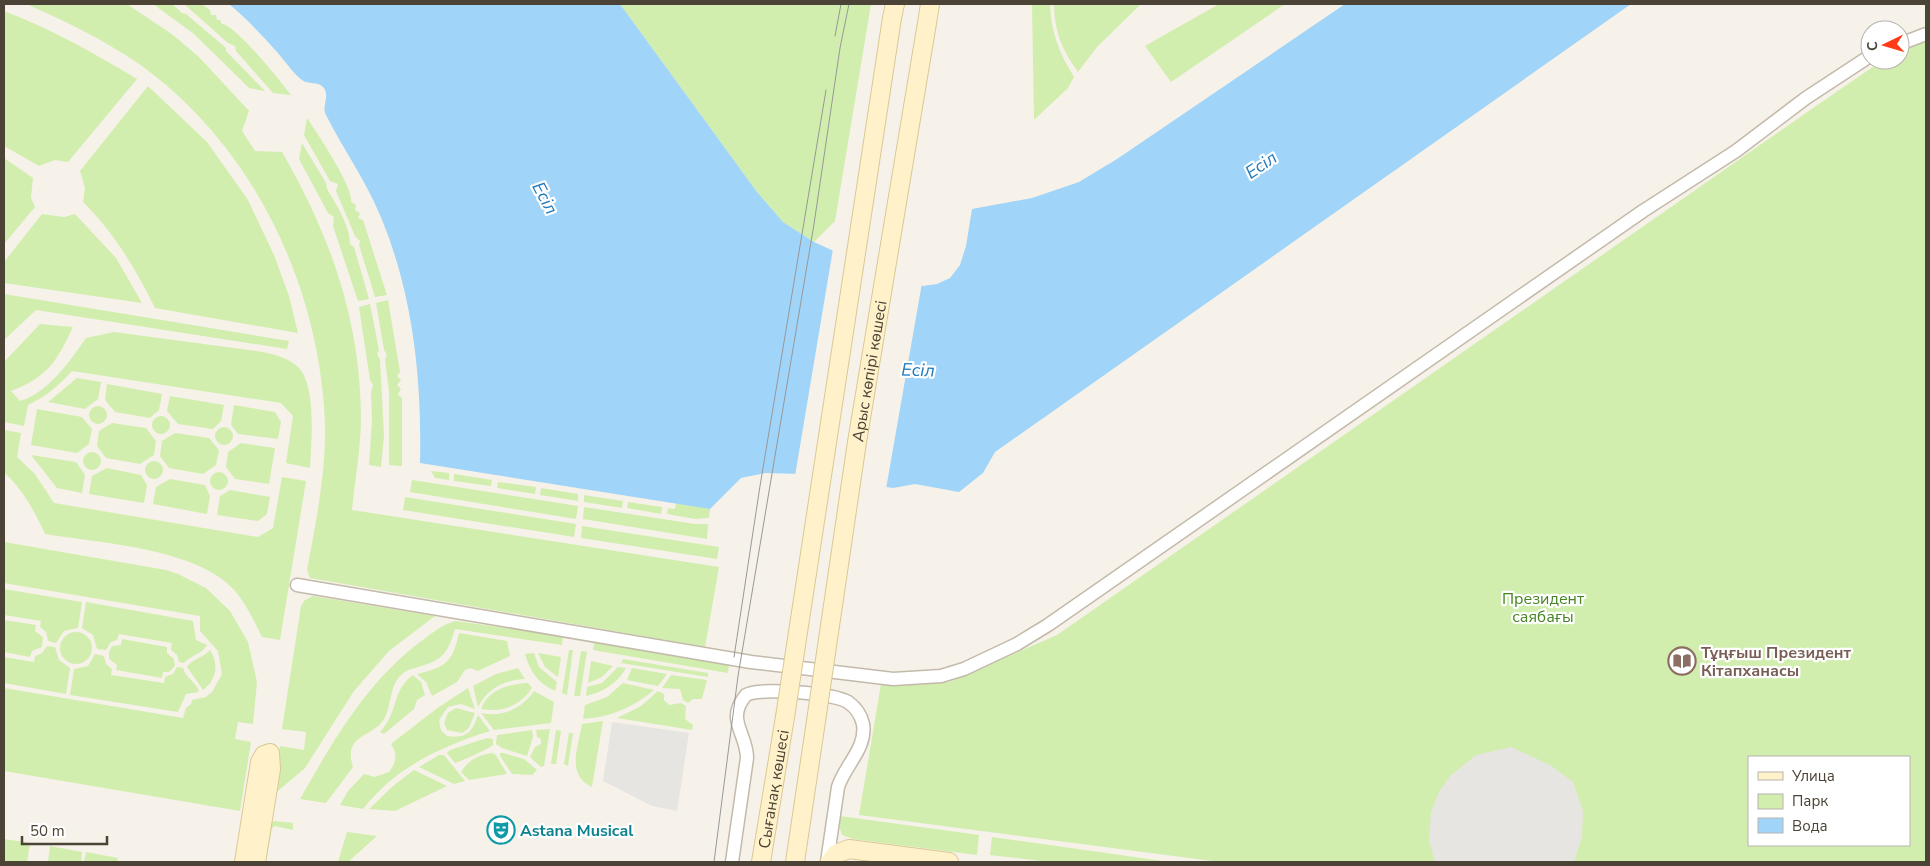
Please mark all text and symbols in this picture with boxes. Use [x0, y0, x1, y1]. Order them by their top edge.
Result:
north arrow [1860, 20, 1910, 70]
text: С [1863, 40, 1882, 52]
water label: Есіл [1240, 146, 1282, 184]
water label: Есіл [526, 177, 564, 219]
street label: Арыс көпірі көшесі [847, 299, 892, 444]
water label: Есіл [901, 357, 935, 383]
park label: Президент саябағы [1502, 588, 1585, 628]
place label: Тұңғыш Президент Кітапханасы [1701, 642, 1852, 682]
library icon: Тұңғыш Президент Кітапханасы [1667, 646, 1697, 676]
street label: Сығанақ көшесі [753, 728, 795, 850]
legend [1748, 756, 1910, 846]
text: Улица [1791, 766, 1835, 786]
text: Парк [1792, 791, 1828, 811]
scale bar [22, 814, 108, 846]
theatre icon: Astana Musical [486, 815, 516, 845]
text: Вода [1792, 816, 1828, 836]
place label: Astana Musical [520, 820, 633, 842]
text: 50 m [30, 821, 65, 841]

